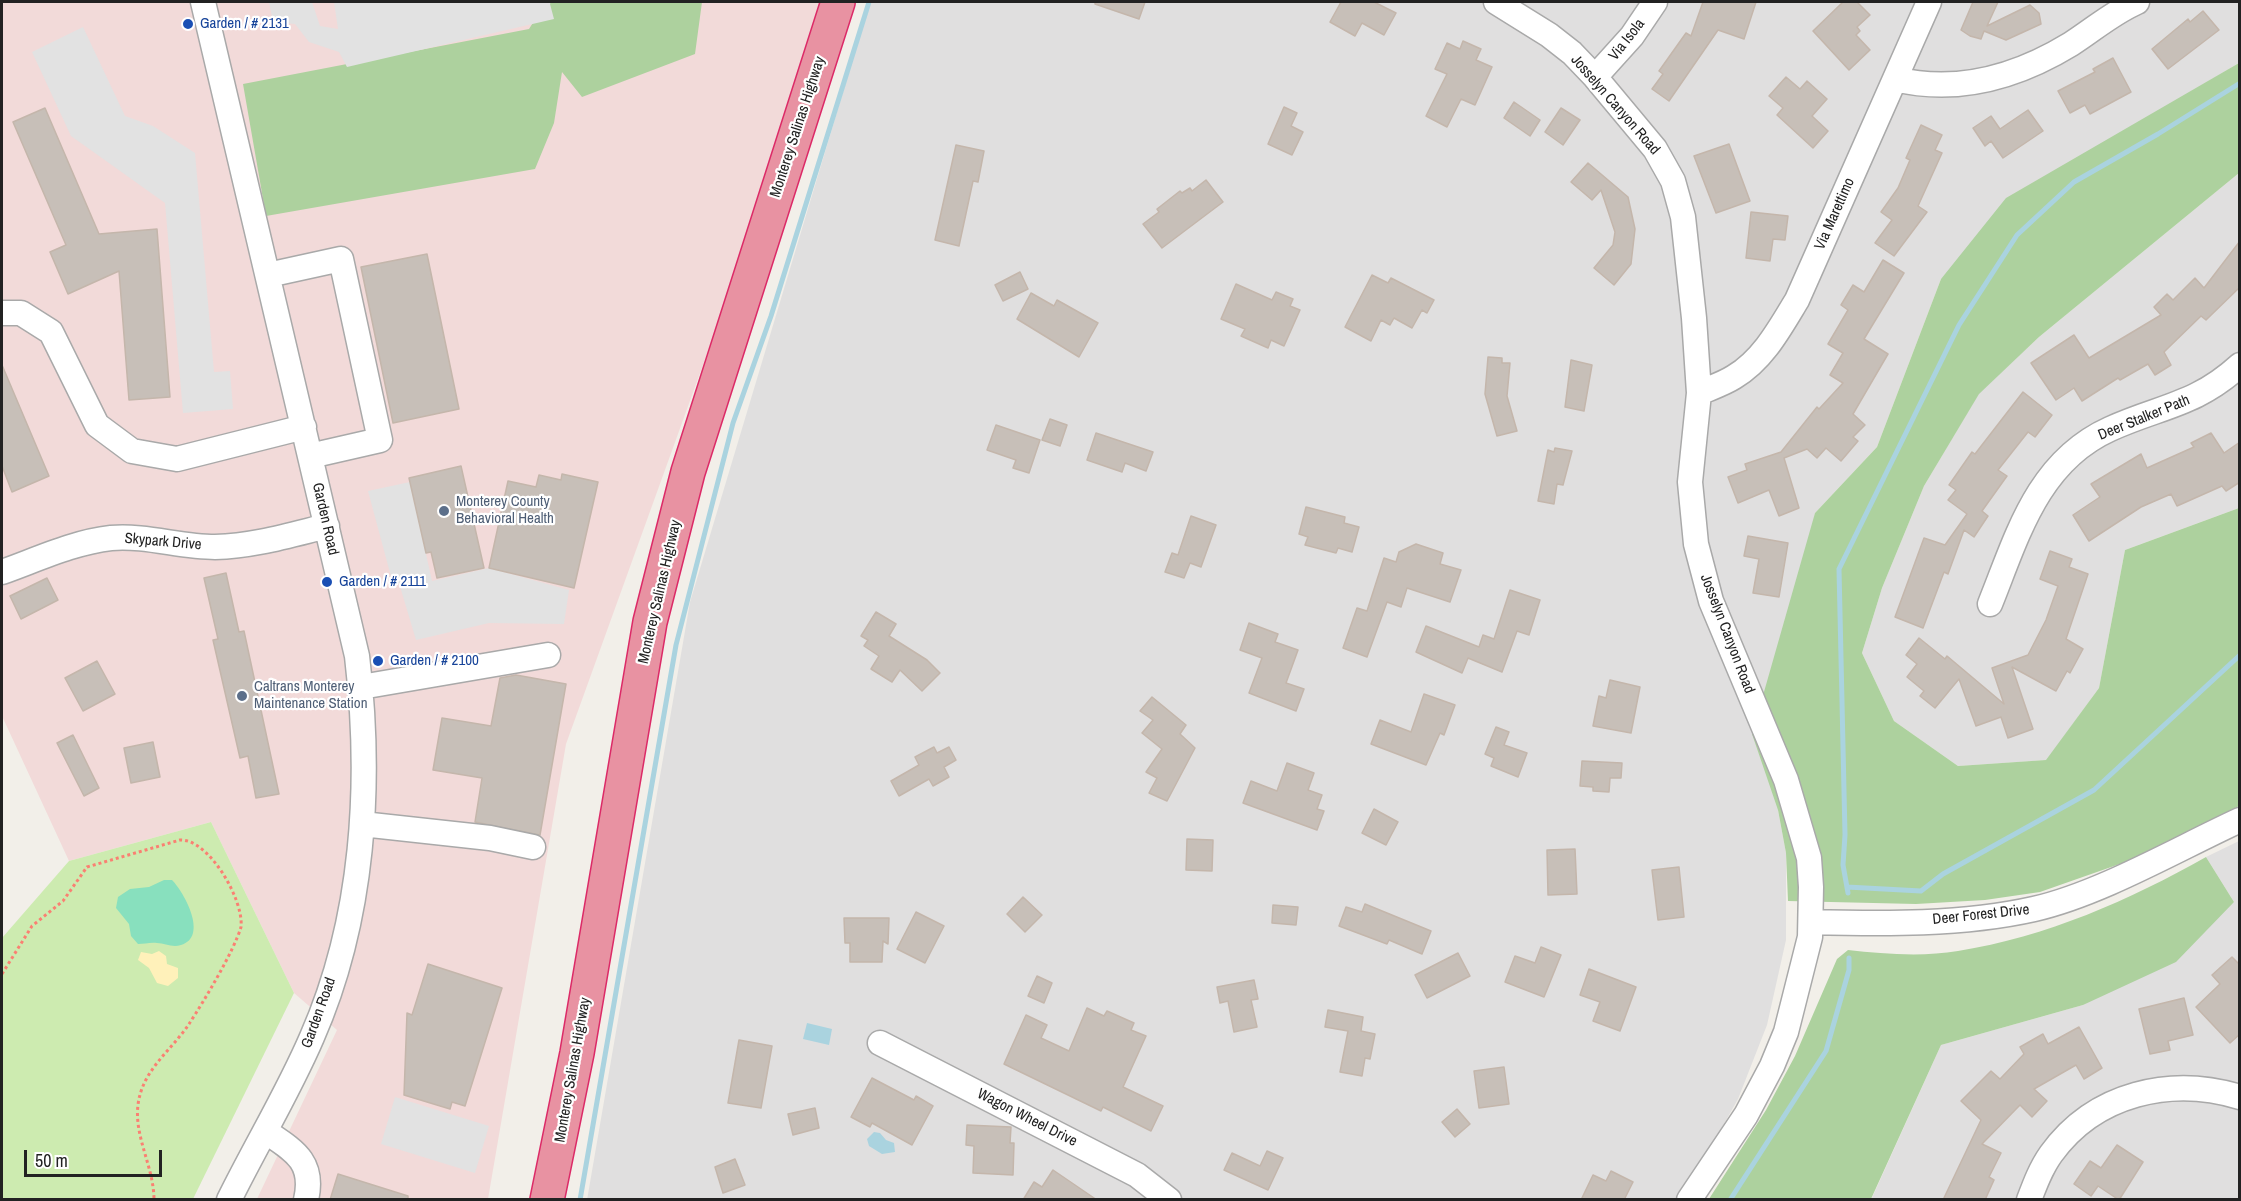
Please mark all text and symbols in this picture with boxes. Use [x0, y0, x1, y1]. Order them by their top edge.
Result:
place label: Garden / # 2131 [200, 15, 289, 33]
street label: Via Isola [1605, 16, 1649, 64]
marker: Garden / # 2131 [181, 17, 195, 31]
street label: Josselyn Canyon Road [1567, 51, 1663, 159]
street label: Monterey Salinas Highway [767, 54, 829, 200]
street label: Via Marettimo [1811, 175, 1859, 253]
street label: Deer Stalker Path [2096, 391, 2192, 445]
street label: Garden Road [308, 481, 342, 557]
place label: Monterey County Behavioral Health [456, 493, 554, 528]
marker: Monterey County Behavioral Health [437, 504, 451, 518]
street label: Monterey Salinas Highway [635, 518, 685, 666]
street label: Skypark Drive [124, 530, 202, 554]
street label: Josselyn Canyon Road [1696, 572, 1758, 696]
place label: Garden / # 2111 [339, 573, 426, 591]
marker: Garden / # 2111 [320, 575, 334, 589]
place label: Garden / # 2100 [390, 652, 479, 670]
marker: Garden / # 2100 [371, 654, 385, 668]
place label: Caltrans Monterey Maintenance Station [254, 678, 368, 713]
marker: Caltrans Monterey Maintenance Station [235, 689, 249, 703]
street label: Deer Forest Drive [1932, 901, 2030, 929]
street label: Garden Road [298, 975, 340, 1051]
street label: Monterey Salinas Highway [551, 996, 595, 1144]
street label: Wagon Wheel Drive [974, 1085, 1080, 1151]
scale bar [27, 1138, 165, 1176]
text: 50 m [35, 1148, 68, 1173]

